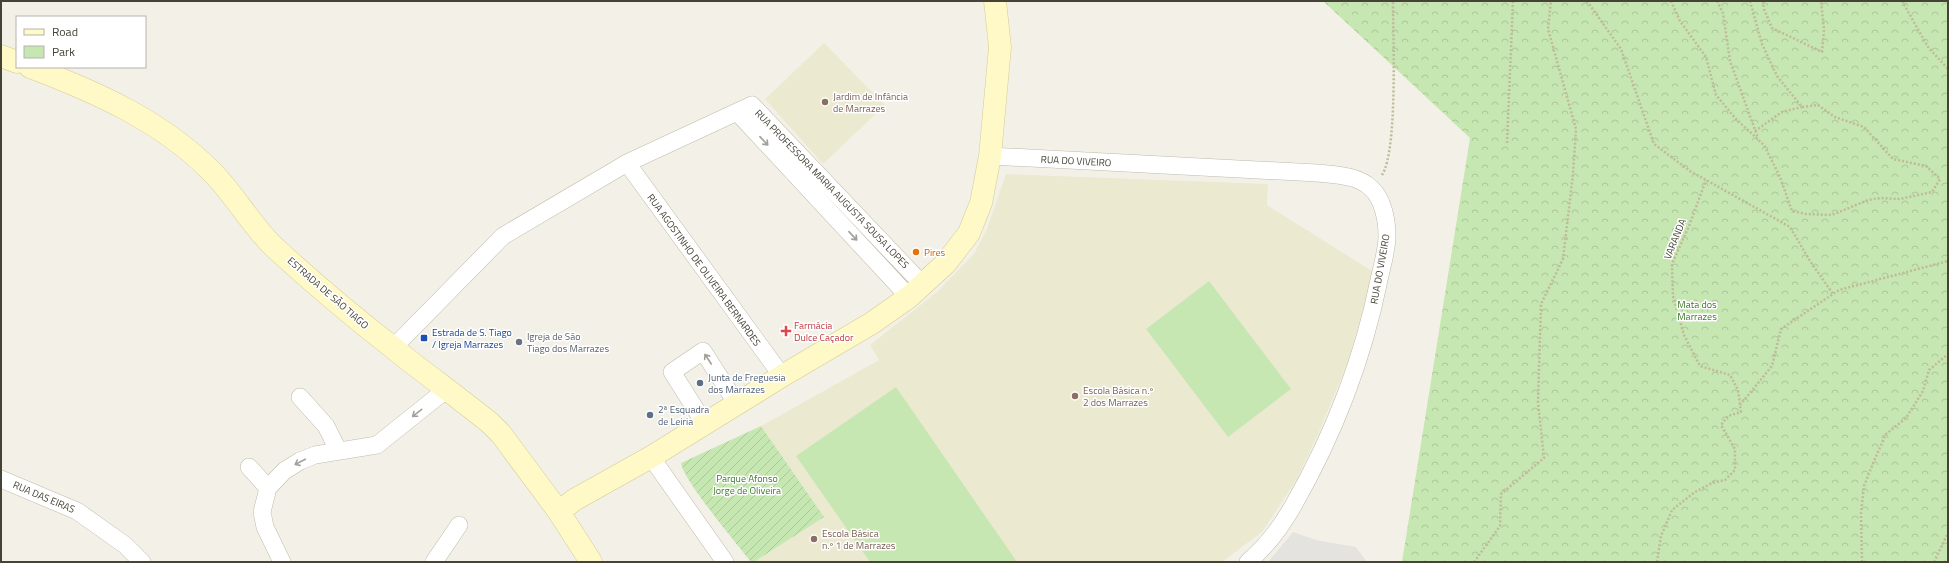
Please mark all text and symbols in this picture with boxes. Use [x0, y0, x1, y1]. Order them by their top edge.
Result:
legend [16, 16, 146, 68]
text: Road [52, 22, 78, 41]
text: Park [52, 42, 75, 61]
place label: Jardim de Infância de Marrazes [833, 89, 908, 116]
marker: Jardim de Infância de Marrazes [820, 97, 830, 107]
street label: RUA PROFESSORA MARIA AUGUSTA SOUSA LOPES [751, 106, 913, 272]
one-way arrow [759, 136, 769, 146]
street label: RUA DO VIVEIRO [1040, 152, 1112, 170]
street label: RUA AGOSTINHO DE OLIVEIRA BERNARDES [644, 191, 764, 349]
street label: VARANDA [1660, 216, 1690, 262]
one-way arrow [848, 231, 857, 241]
street label: RUA DO VIVEIRO [1366, 232, 1394, 305]
place label: Pires [924, 245, 946, 260]
marker: Pires [911, 247, 921, 257]
street label: ESTRADA DE SÃO TIAGO [284, 253, 372, 333]
park label: Mata dos Marrazes [1677, 297, 1717, 324]
place label: Farmácia Dulce Caçador [794, 318, 854, 345]
place label: Estrada de S. Tiago / Igreja Marrazes [432, 325, 512, 352]
marker: Farmácia Dulce Caçador [781, 326, 791, 336]
place label: Igreja de São Tiago dos Marrazes [527, 329, 609, 356]
marker: Estrada de S. Tiago / Igreja Marrazes [419, 333, 429, 343]
marker: Igreja de São Tiago dos Marrazes [514, 337, 524, 347]
one-way arrow [704, 353, 712, 365]
place label: Junta de Freguesia dos Marrazes [708, 370, 786, 397]
marker: Junta de Freguesia dos Marrazes [695, 378, 705, 388]
place label: Escola Básica n.º 2 dos Marrazes [1083, 383, 1153, 410]
marker: Escola Básica n.º 2 dos Marrazes [1070, 391, 1080, 401]
place label: 2ª Esquadra de Leiria [658, 402, 709, 429]
one-way arrow [411, 409, 422, 418]
marker: 2ª Esquadra de Leiria [645, 410, 655, 420]
one-way arrow [294, 459, 306, 466]
park label: Parque Afonso Jorge de Oliveira [713, 471, 781, 498]
street label: RUA DAS EIRAS [11, 477, 77, 517]
place label: Escola Básica n.º 1 de Marrazes [822, 526, 896, 553]
marker: Escola Básica n.º 1 de Marrazes [809, 534, 819, 544]

